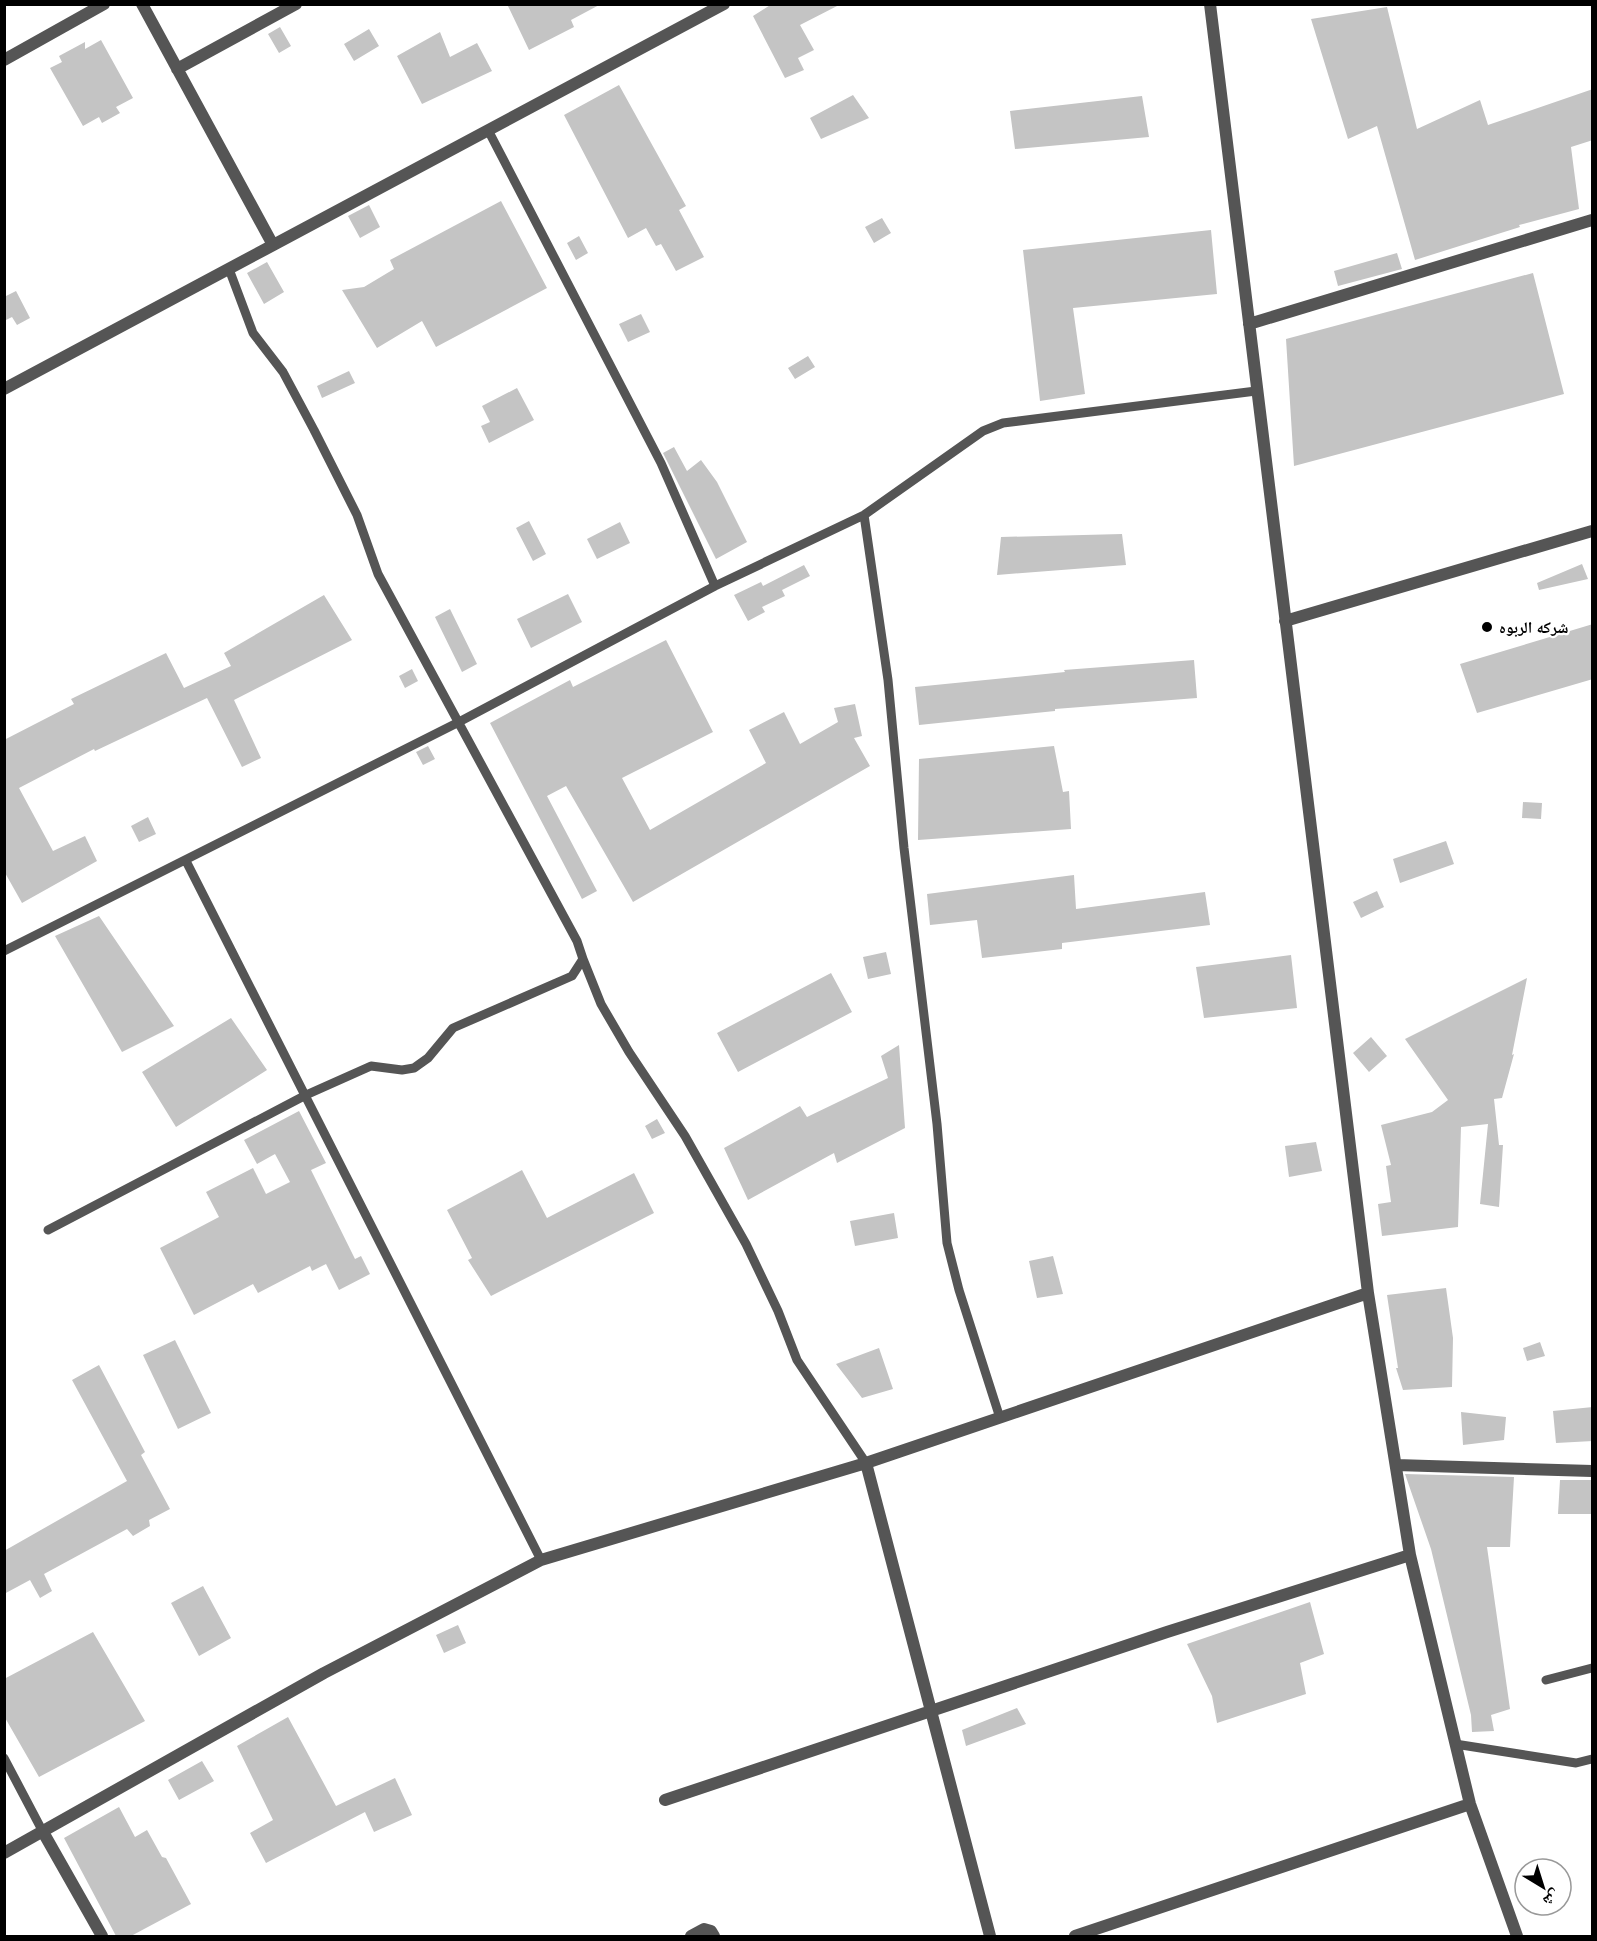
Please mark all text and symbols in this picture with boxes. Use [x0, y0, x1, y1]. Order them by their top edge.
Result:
place label: شركه الربوه [1499, 617, 1568, 637]
marker: شركه الربوه [1480, 620, 1494, 634]
north arrow [1513, 1857, 1573, 1917]
text: ش [1539, 1886, 1565, 1912]

